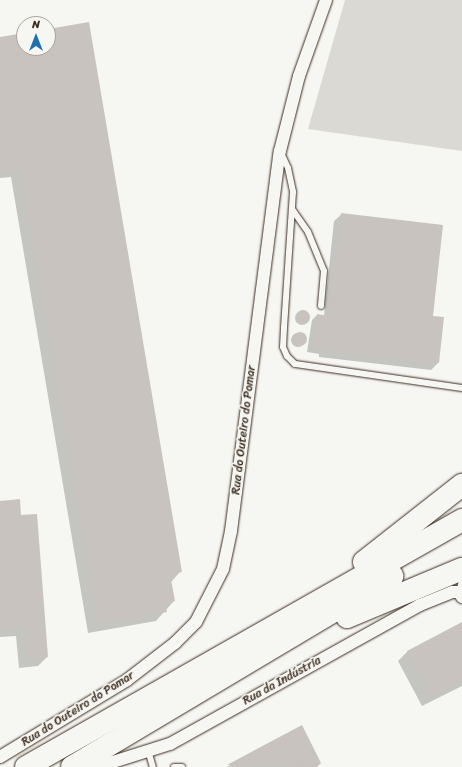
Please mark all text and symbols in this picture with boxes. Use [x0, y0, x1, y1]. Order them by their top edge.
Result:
text: N [32, 15, 40, 34]
north arrow [16, 16, 56, 56]
street label: Rua do Outeiro do Pomar [229, 364, 259, 496]
street label: Rua da Indústria [241, 654, 323, 708]
street label: Rua do Outeiro do Pomar [19, 668, 137, 750]

